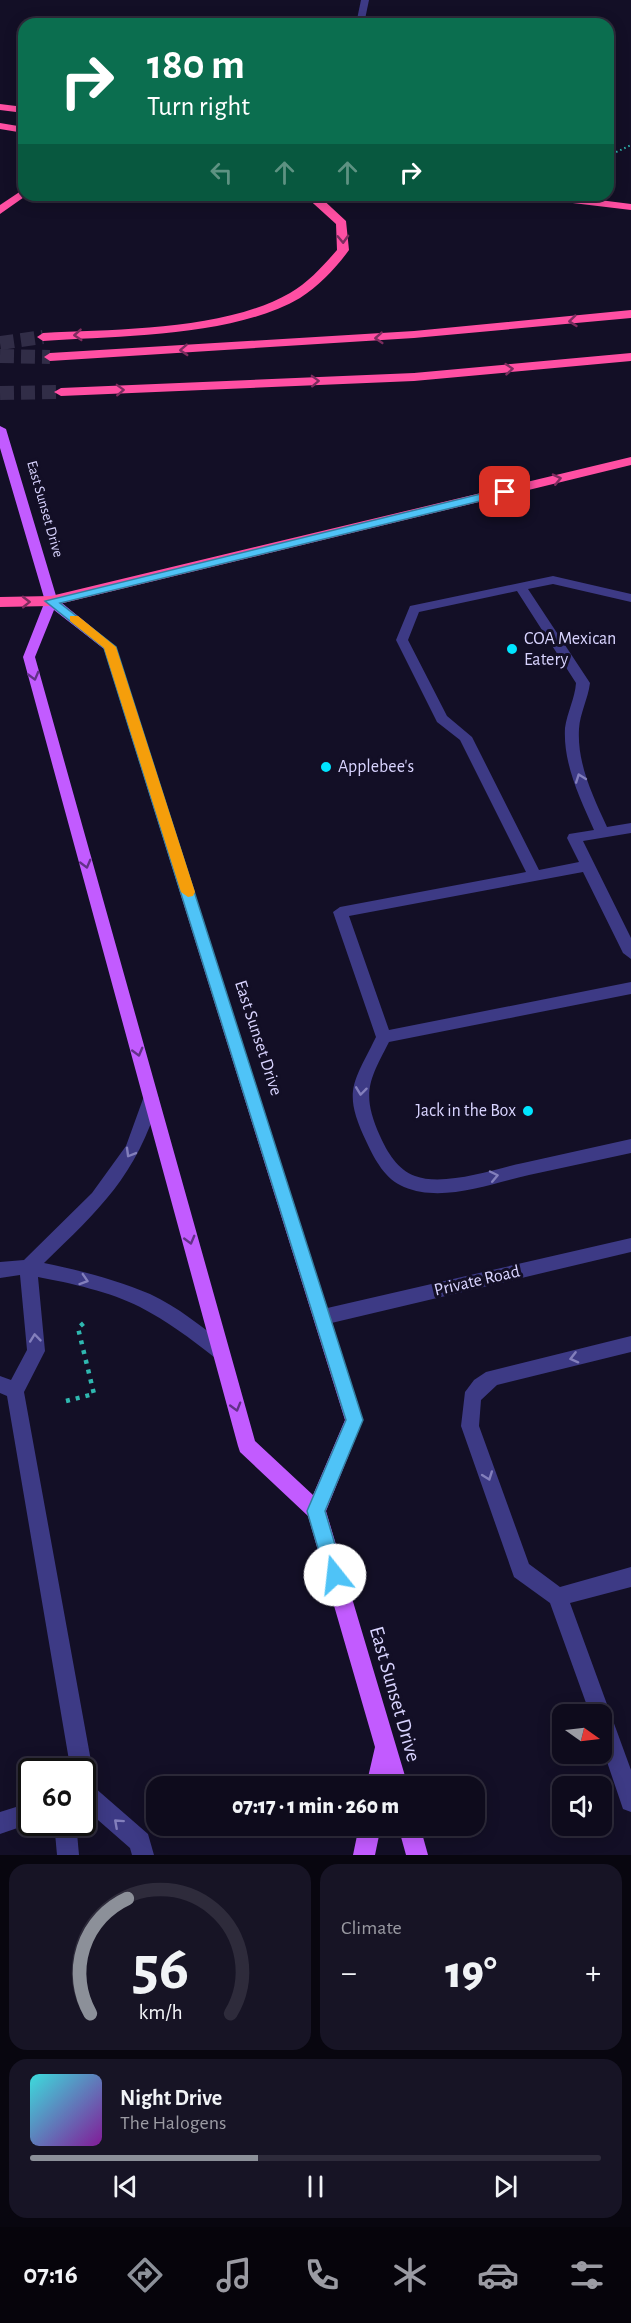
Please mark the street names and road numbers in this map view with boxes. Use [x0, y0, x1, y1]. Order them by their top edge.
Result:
street label: East Sunset Drive [24, 459, 66, 559]
street label: East Sunset Drive [231, 978, 285, 1098]
street label: Private Road [432, 1262, 522, 1300]
street label: East Sunset Drive [366, 1624, 424, 1764]

